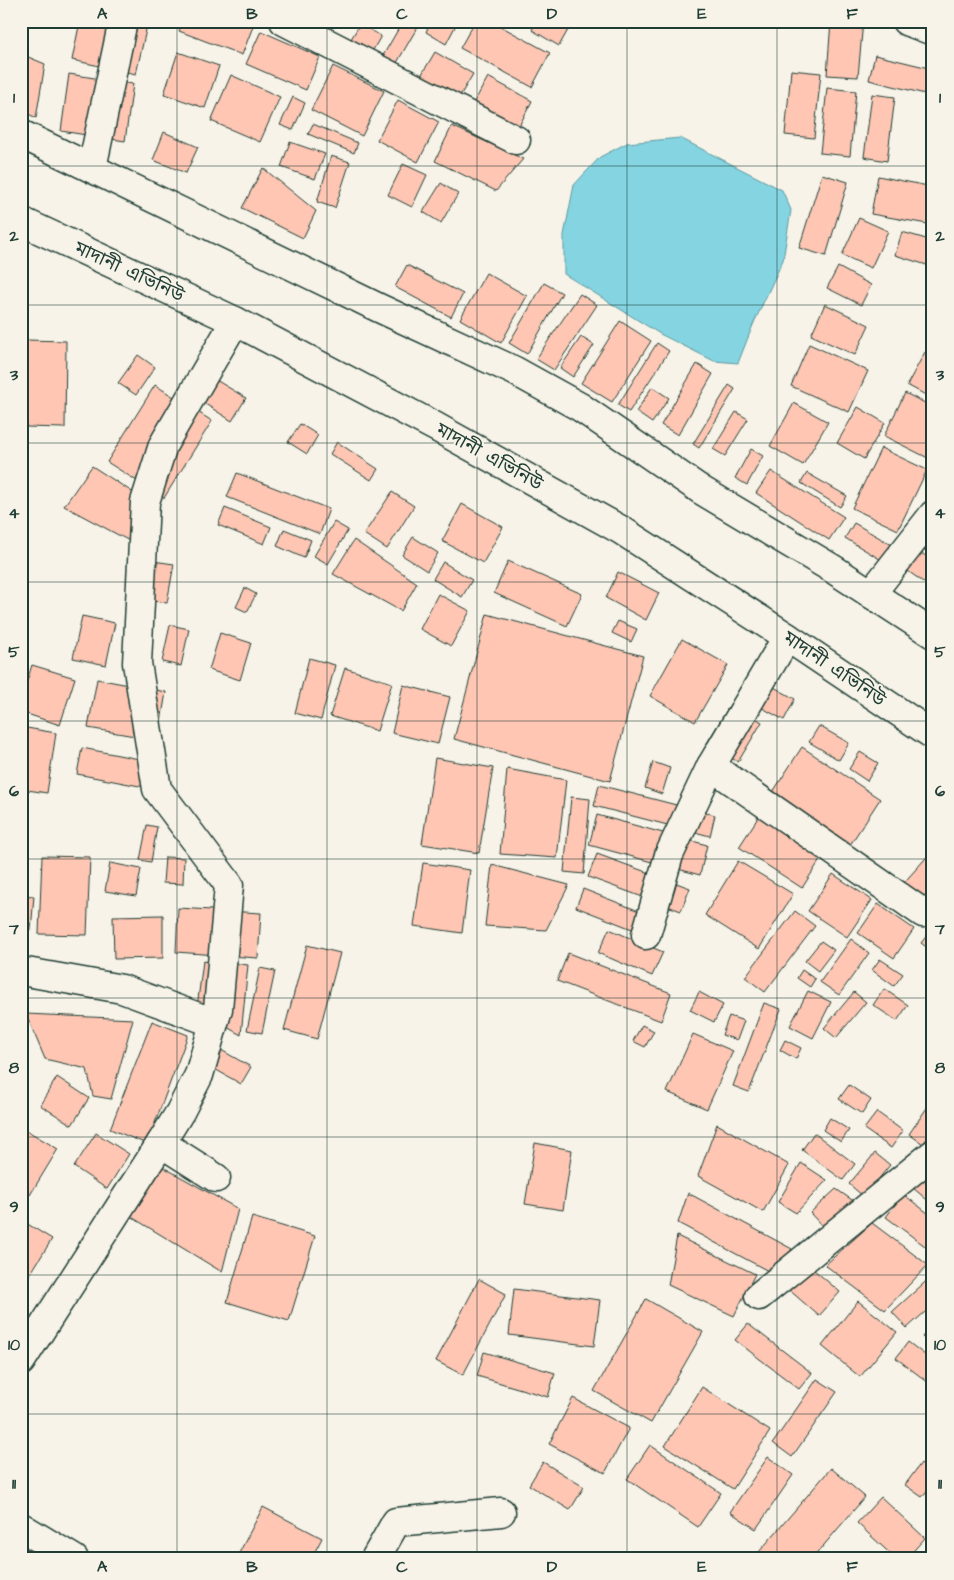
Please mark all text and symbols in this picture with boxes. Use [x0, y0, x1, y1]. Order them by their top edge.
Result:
text: A [97, 3, 108, 25]
text: B [246, 3, 258, 25]
text: C [396, 3, 408, 25]
text: D [547, 3, 558, 25]
text: E [697, 3, 707, 25]
text: F [846, 3, 858, 25]
text: 1 [13, 87, 16, 109]
text: 1 [939, 87, 942, 109]
text: 2 [8, 225, 19, 247]
text: 2 [934, 225, 945, 247]
street label: মাদানী এভিনিউ [69, 234, 189, 310]
text: 3 [9, 364, 19, 386]
text: 3 [935, 364, 945, 386]
street label: মাদানী এভিনিউ [430, 416, 548, 498]
text: 4 [9, 502, 20, 524]
text: 4 [935, 502, 946, 524]
street label: মাদানী এভিনিউ [776, 624, 891, 714]
text: 5 [8, 641, 20, 663]
text: 5 [934, 641, 946, 663]
text: 6 [9, 780, 19, 802]
text: 6 [935, 780, 945, 802]
text: 7 [8, 918, 19, 940]
text: 7 [934, 918, 945, 940]
text: 8 [9, 1057, 20, 1079]
text: 8 [935, 1057, 946, 1079]
text: 9 [9, 1196, 19, 1218]
text: 9 [935, 1196, 945, 1218]
text: 10 [8, 1334, 20, 1356]
text: 10 [934, 1334, 946, 1356]
text: 11 [12, 1473, 17, 1495]
text: 11 [938, 1473, 943, 1495]
text: A [97, 1556, 108, 1578]
text: B [246, 1556, 258, 1578]
text: C [396, 1556, 408, 1578]
text: D [547, 1556, 558, 1578]
text: E [697, 1556, 707, 1578]
text: F [846, 1556, 858, 1578]

